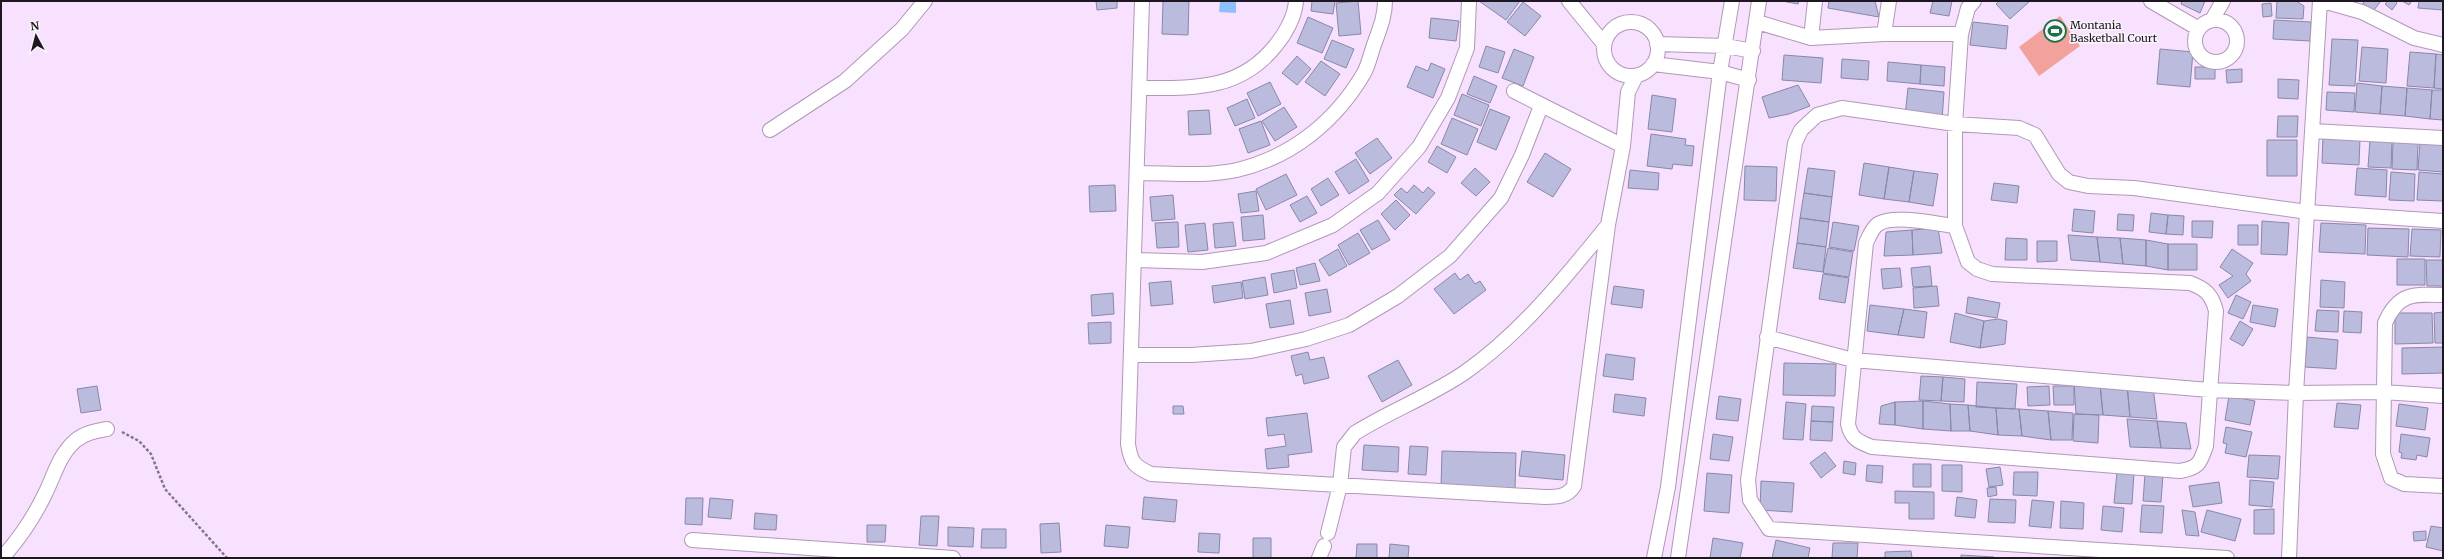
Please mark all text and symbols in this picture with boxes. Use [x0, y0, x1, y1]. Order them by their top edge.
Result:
north arrow [16, 16, 56, 56]
sports icon: Montania Basketball Court [2042, 18, 2068, 44]
place label: Montania Basketball Court [2070, 18, 2158, 45]
text: N [30, 19, 40, 34]

